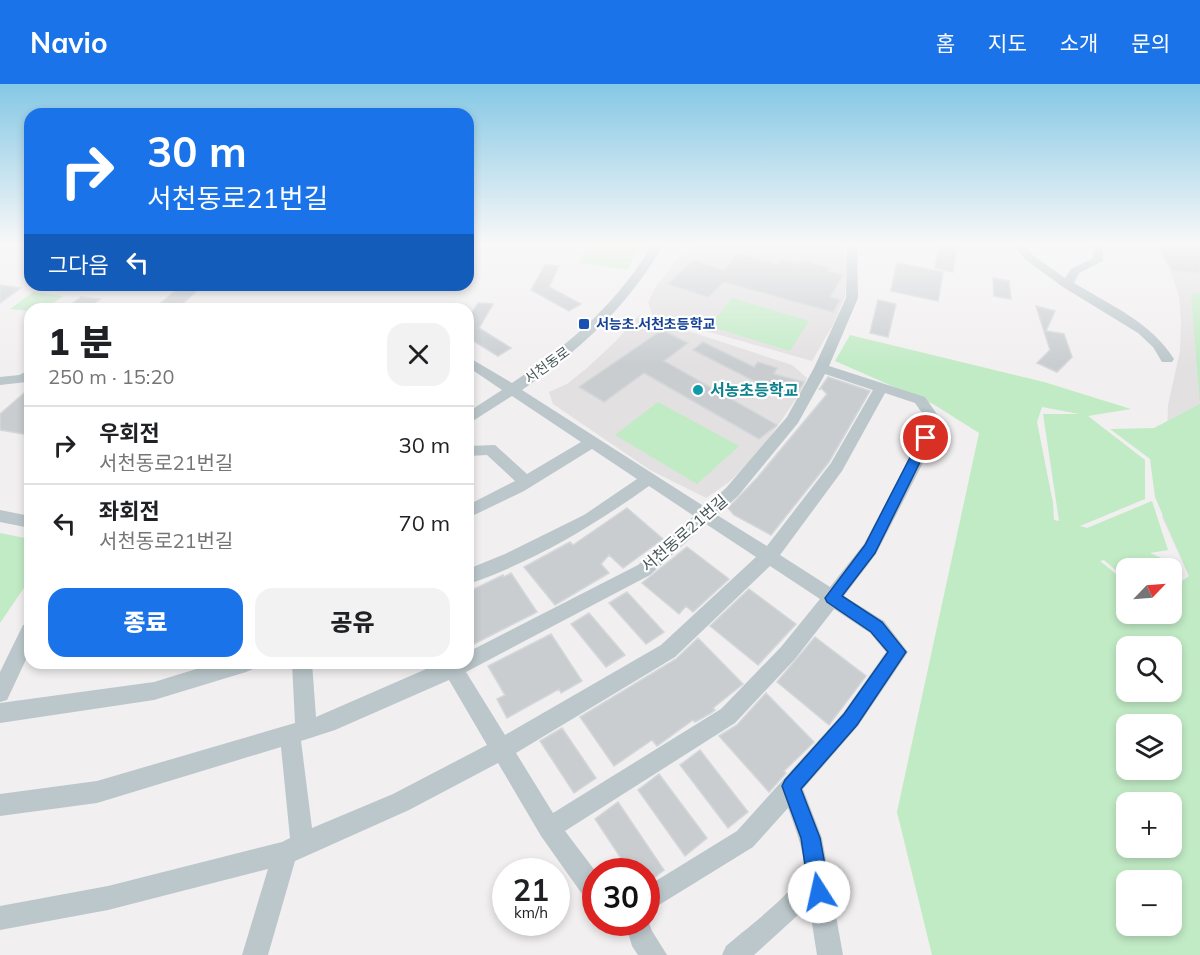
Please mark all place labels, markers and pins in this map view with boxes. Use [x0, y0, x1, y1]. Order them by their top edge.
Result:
place label: 서능초.서천초등학교 [596, 315, 716, 333]
marker: 서능초.서천초등학교 [577, 317, 591, 331]
place label: 서농초등학교 [710, 380, 799, 400]
marker: 서농초등학교 [691, 383, 705, 397]
pin [900, 412, 951, 463]

